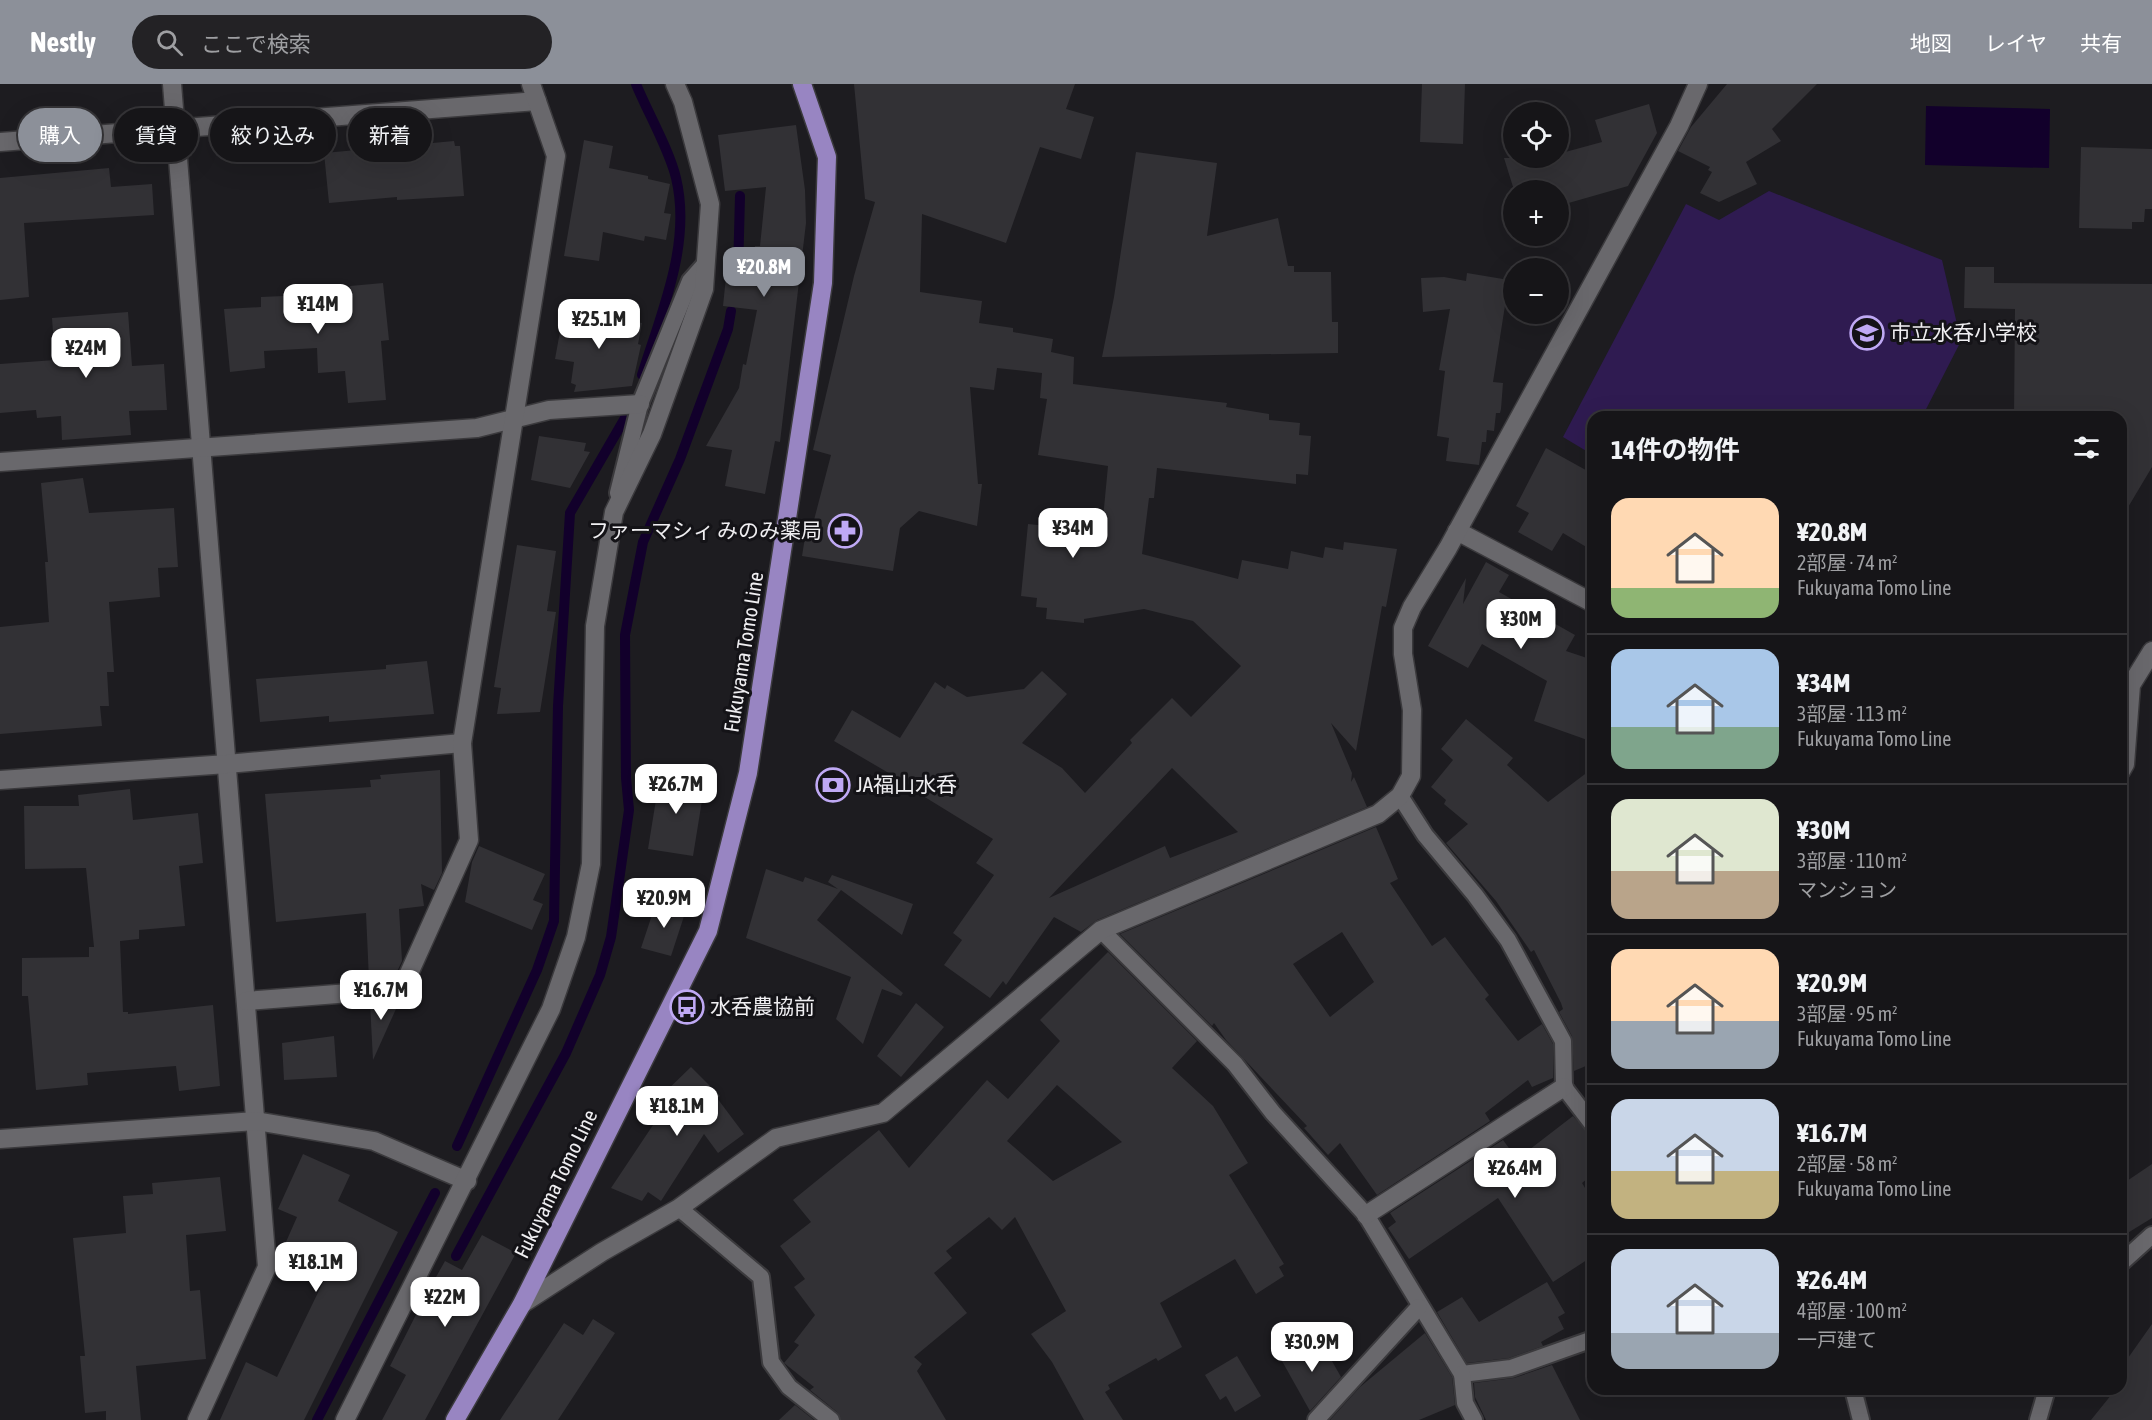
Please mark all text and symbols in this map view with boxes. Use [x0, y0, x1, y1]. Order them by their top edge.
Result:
search box [132, 15, 552, 69]
text: Nestly [30, 26, 96, 58]
icon: search [153, 26, 186, 59]
text: ここで検索 [201, 31, 311, 57]
text: 地図 [1910, 31, 1952, 55]
text: レイヤ [1985, 31, 2047, 55]
text: 共有 [2080, 31, 2122, 55]
map controls [1503, 102, 1569, 324]
button: locate [1503, 102, 1569, 168]
chip: 購入 [18, 108, 102, 162]
chip: 賃貸 [114, 108, 198, 162]
chip: 絞り込み [210, 108, 336, 162]
chip: 新着 [348, 108, 432, 162]
button: + [1503, 180, 1569, 246]
pin: ¥20.8M [715, 247, 813, 298]
text: ¥20.8M [737, 255, 791, 278]
button: − [1503, 258, 1569, 324]
pin: ¥14M [282, 284, 354, 335]
text: ¥14M [297, 292, 339, 315]
pin: ¥25.1M [550, 299, 648, 350]
text: ¥25.1M [572, 307, 626, 330]
school or university icon: 市立水呑小学校 [1849, 315, 1885, 351]
place label: 市立水呑小学校 [1890, 320, 2037, 344]
pin: ¥24M [50, 328, 122, 379]
text: ¥24M [65, 336, 107, 359]
icon: filters [2070, 431, 2103, 464]
text: 14件の物件 [1611, 435, 1739, 465]
pin: ¥34M [1037, 508, 1109, 559]
pharmacy icon: ファーマシィ みのみ薬局 [827, 513, 863, 549]
text: ¥34M [1052, 516, 1094, 539]
text: ¥20.8M [1797, 517, 1867, 547]
place label: ファーマシィ みのみ薬局 [588, 518, 822, 542]
icon: home [1659, 522, 1731, 594]
text: 2部屋 · 74 m² [1797, 551, 1898, 574]
street label: Fukuyama Tomo Line [718, 570, 768, 734]
text: Fukuyama Tomo Line [1797, 576, 1951, 599]
pin: ¥30M [1485, 599, 1557, 650]
text: ¥30M [1500, 607, 1542, 630]
text: ¥34M [1797, 668, 1850, 698]
icon: home [1659, 673, 1731, 745]
text: 3部屋 · 113 m² [1797, 702, 1907, 725]
text: Fukuyama Tomo Line [1797, 727, 1951, 750]
pin: ¥26.7M [627, 764, 725, 815]
bank icon: JA福山水呑 [815, 767, 851, 803]
text: ¥26.7M [649, 772, 703, 795]
place label: JA福山水呑 [856, 772, 957, 796]
text: ¥30M [1797, 815, 1850, 845]
icon: home [1659, 823, 1731, 895]
text: 3部屋 · 110 m² [1797, 849, 1907, 872]
pin: ¥20.9M [615, 878, 713, 929]
text: マンション [1797, 878, 1897, 901]
text: ¥20.9M [637, 886, 691, 909]
text: ¥20.9M [1797, 968, 1867, 998]
pin: ¥16.7M [332, 970, 430, 1021]
icon: home [1659, 973, 1731, 1045]
text: ¥16.7M [354, 978, 408, 1001]
bus stop icon: 水呑農協前 [669, 989, 705, 1025]
place label: 水呑農協前 [710, 994, 815, 1018]
text: 3部屋 · 95 m² [1797, 1002, 1898, 1025]
text: Fukuyama Tomo Line [1797, 1027, 1951, 1050]
pin: ¥18.1M [628, 1086, 726, 1137]
text: ¥18.1M [650, 1094, 704, 1117]
street label: Fukuyama Tomo Line [509, 1105, 601, 1262]
text: ¥16.7M [1797, 1118, 1867, 1148]
icon: home [1659, 1123, 1731, 1195]
pin: ¥26.4M [1466, 1148, 1564, 1199]
text: 2部屋 · 58 m² [1797, 1152, 1898, 1175]
text: ¥26.4M [1488, 1156, 1542, 1179]
text: Fukuyama Tomo Line [1797, 1177, 1951, 1200]
pin: ¥18.1M [267, 1242, 365, 1293]
text: ¥18.1M [289, 1250, 343, 1273]
text: ¥26.4M [1797, 1265, 1867, 1295]
icon: home [1659, 1273, 1731, 1345]
pin: ¥22M [409, 1277, 481, 1328]
text: ¥22M [424, 1285, 466, 1308]
text: 4部屋 · 100 m² [1797, 1299, 1907, 1322]
pin: ¥30.9M [1263, 1322, 1361, 1373]
text: 一戸建て [1797, 1328, 1877, 1351]
text: ¥30.9M [1285, 1330, 1339, 1353]

